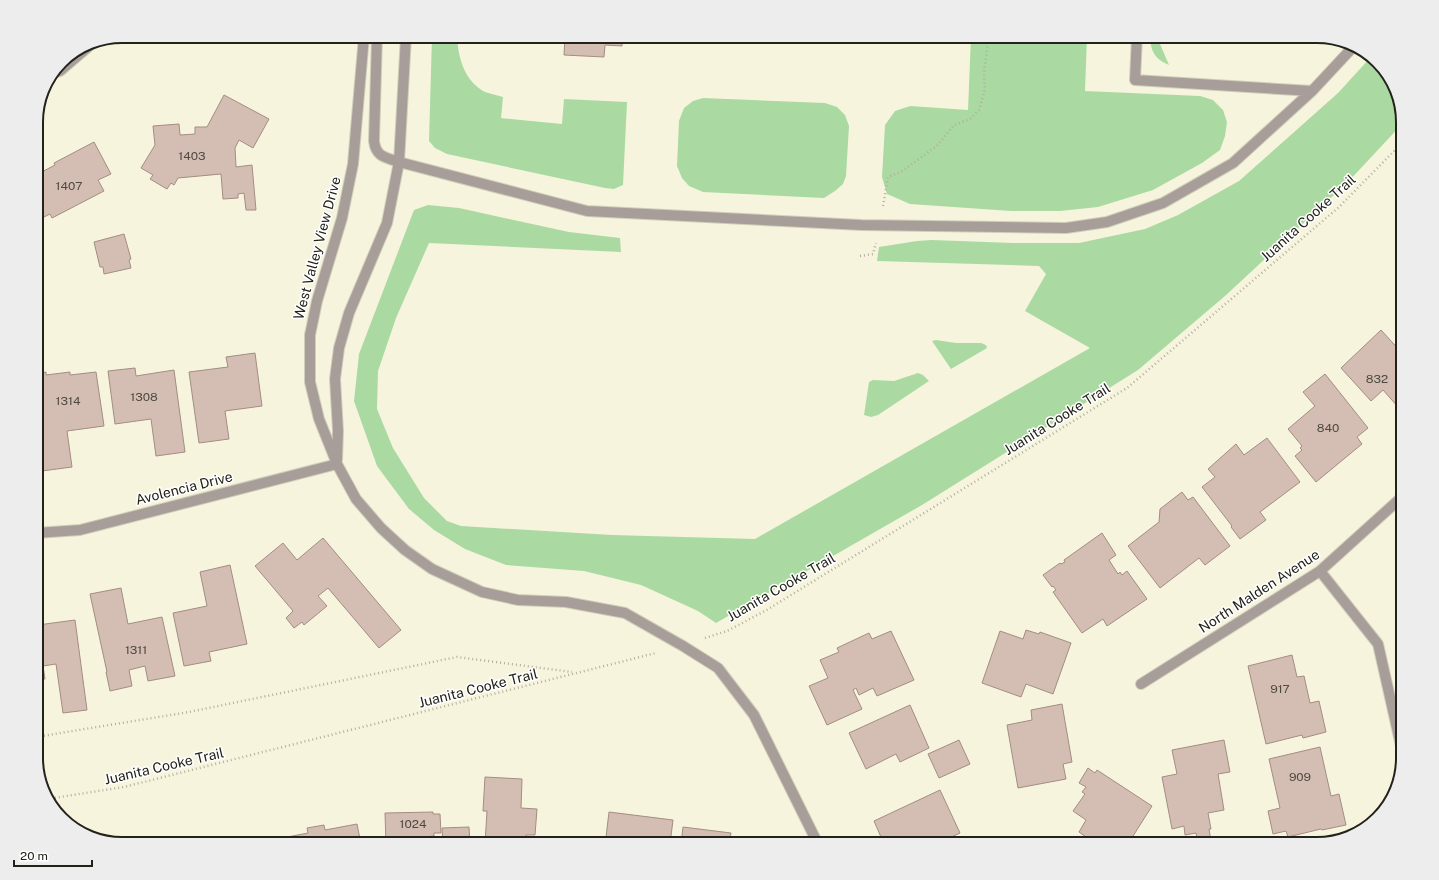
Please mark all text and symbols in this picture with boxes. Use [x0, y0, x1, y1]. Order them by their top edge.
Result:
house number: 1403 [178, 149, 206, 163]
street label: Juanita Cooke Trail [1257, 171, 1359, 265]
street label: West Valley View Drive [290, 175, 344, 321]
house number: 1407 [56, 179, 82, 193]
house number: 832 [1366, 372, 1388, 386]
street label: Juanita Cooke Trail [1001, 380, 1113, 458]
house number: 1308 [130, 390, 158, 404]
house number: 1314 [56, 394, 81, 408]
house number: 840 [1317, 421, 1339, 435]
street label: Avolencia Drive [134, 468, 234, 508]
street label: North Malden Avenue [1196, 546, 1322, 636]
street label: Juanita Cooke Trail [724, 550, 838, 624]
house number: 1311 [125, 643, 147, 657]
street label: Juanita Cooke Trail [417, 665, 539, 711]
house number: 917 [1270, 682, 1290, 696]
street label: Juanita Cooke Trail [103, 744, 225, 788]
house number: 909 [1289, 770, 1311, 784]
house number: 1024 [400, 817, 427, 831]
scale bar [14, 842, 92, 868]
text: 20 m [20, 849, 48, 863]

